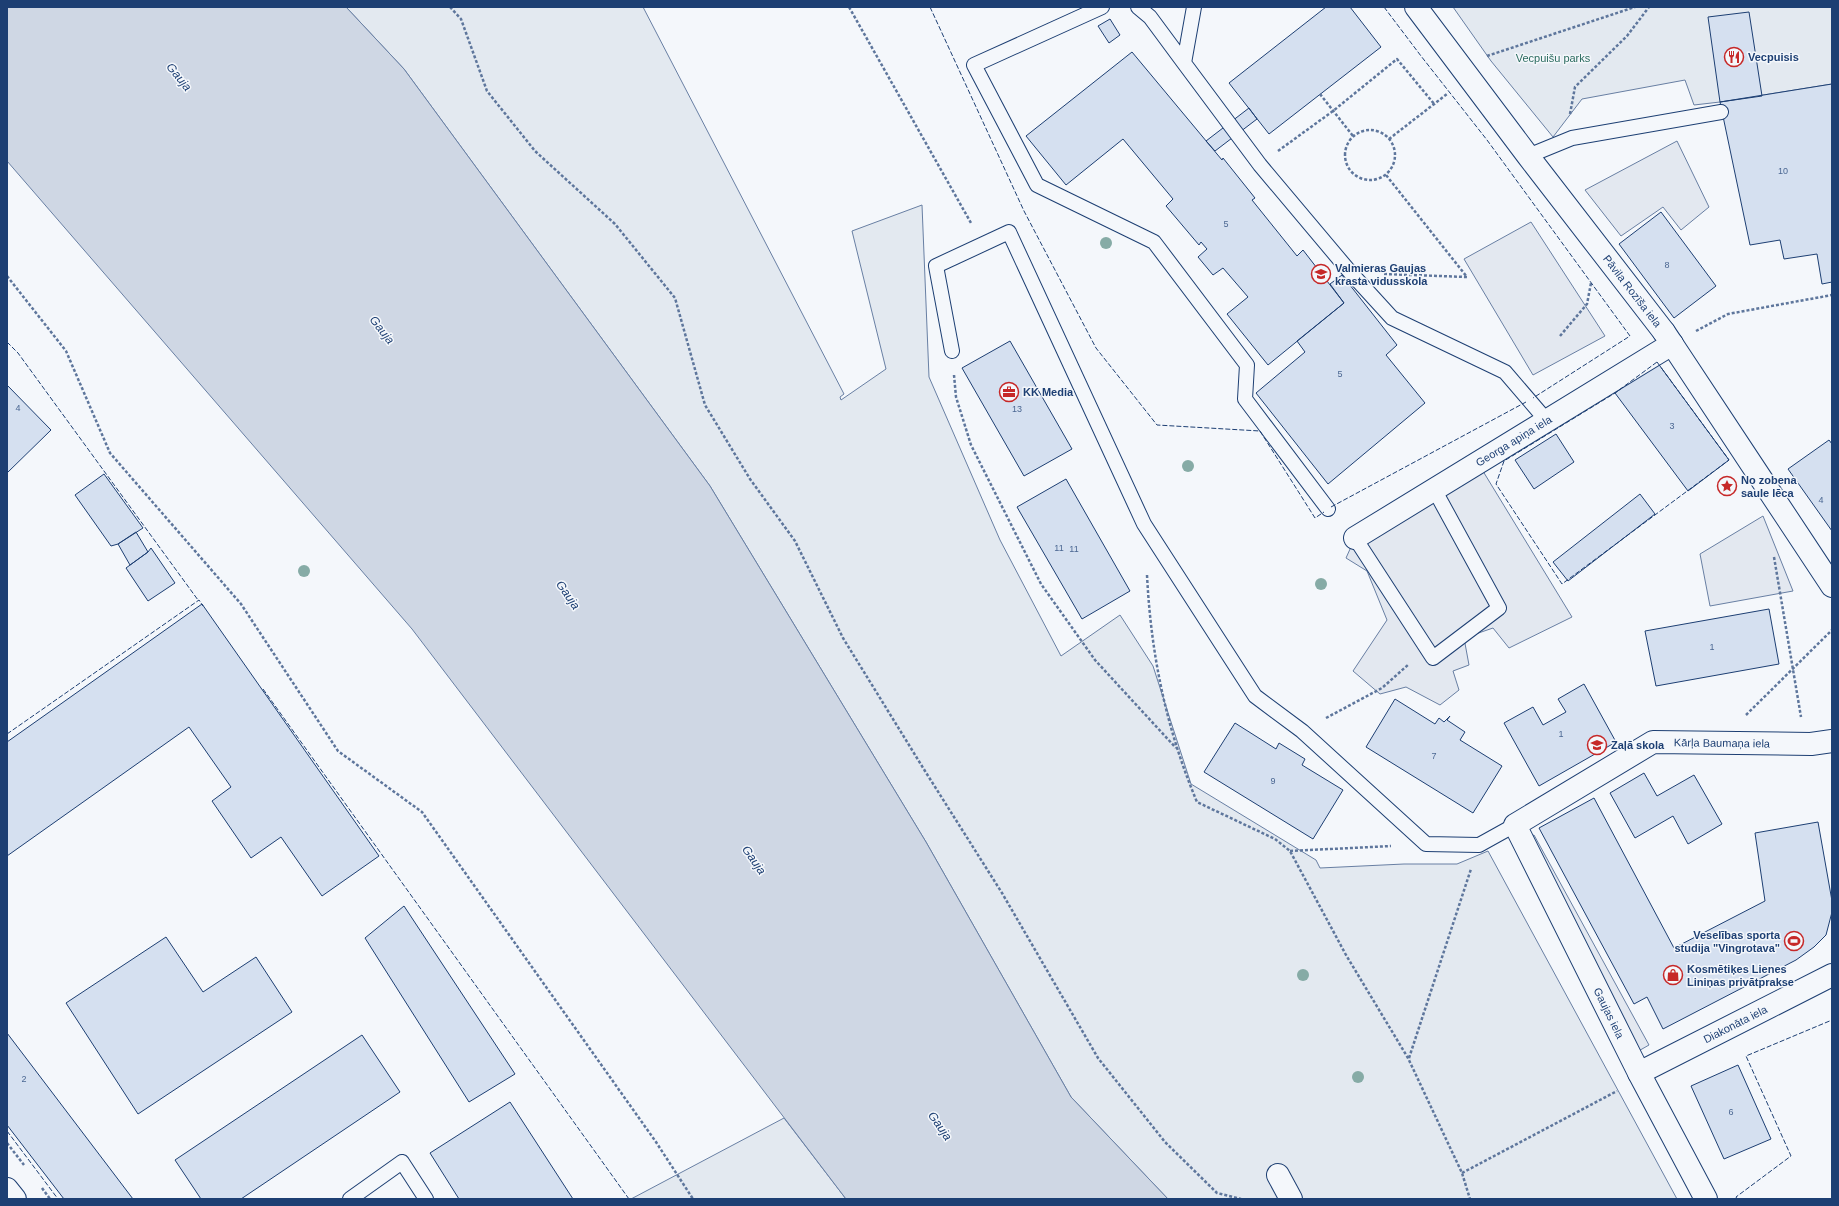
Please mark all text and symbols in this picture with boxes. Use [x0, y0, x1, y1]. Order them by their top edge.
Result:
restaurant icon: Vecpuisis [1723, 46, 1745, 68]
place label: Vecpuisis [1748, 51, 1799, 63]
park label: Vecpuišu parks [1516, 52, 1591, 64]
water label: Gauja [163, 60, 195, 94]
house number: 10 [1778, 166, 1788, 176]
house number: 5 [1223, 219, 1229, 229]
street label: Pāvila Rozīša iela [1601, 253, 1664, 330]
house number: 8 [1664, 260, 1670, 270]
place label: Valmieras Gaujas krasta vidusskola [1335, 262, 1428, 287]
school or university icon: Valmieras Gaujas krasta vidusskola [1310, 263, 1332, 285]
water label: Gauja [367, 313, 398, 347]
house number: 5 [1337, 369, 1343, 379]
office icon: KK Media [998, 381, 1020, 403]
place label: KK Media [1023, 386, 1074, 398]
house number: 4 [15, 403, 21, 413]
house number: 13 [1012, 404, 1022, 414]
street label: Georga apiņa iela [1473, 413, 1555, 469]
house number: 3 [1669, 421, 1675, 431]
place label: No zobena saule lēca [1741, 474, 1797, 499]
place icon: No zobena saule lēca [1716, 475, 1738, 497]
house number: 4 [1818, 495, 1824, 505]
house number: 11 [1054, 543, 1064, 553]
house number: 11 [1069, 544, 1079, 554]
water label: Gauja [553, 578, 583, 612]
house number: 1 [1709, 642, 1715, 652]
house number: 1 [1558, 729, 1564, 739]
school or university icon: Zaļā skola [1586, 734, 1608, 756]
street label: Kārļa Baumaņa iela [1674, 736, 1771, 749]
place label: Zaļā skola [1611, 739, 1665, 751]
house number: 7 [1431, 751, 1437, 761]
house number: 9 [1270, 776, 1276, 786]
water label: Gauja [739, 843, 769, 877]
place label: Veselības sporta studija "Vingrotava" [1674, 929, 1781, 954]
sports icon: Veselības sporta studija "Vingrotava" [1783, 930, 1805, 952]
place label: Kosmētiķes Lienes Liniņas privātprakse [1687, 963, 1794, 988]
shop icon: Kosmētiķes Lienes Liniņas privātprakse [1662, 964, 1684, 986]
street label: Gaujas iela [1592, 986, 1627, 1041]
street label: Diakonāta iela [1701, 1003, 1770, 1045]
house number: 2 [21, 1074, 27, 1084]
house number: 6 [1728, 1107, 1734, 1117]
water label: Gauja [925, 1109, 955, 1143]

